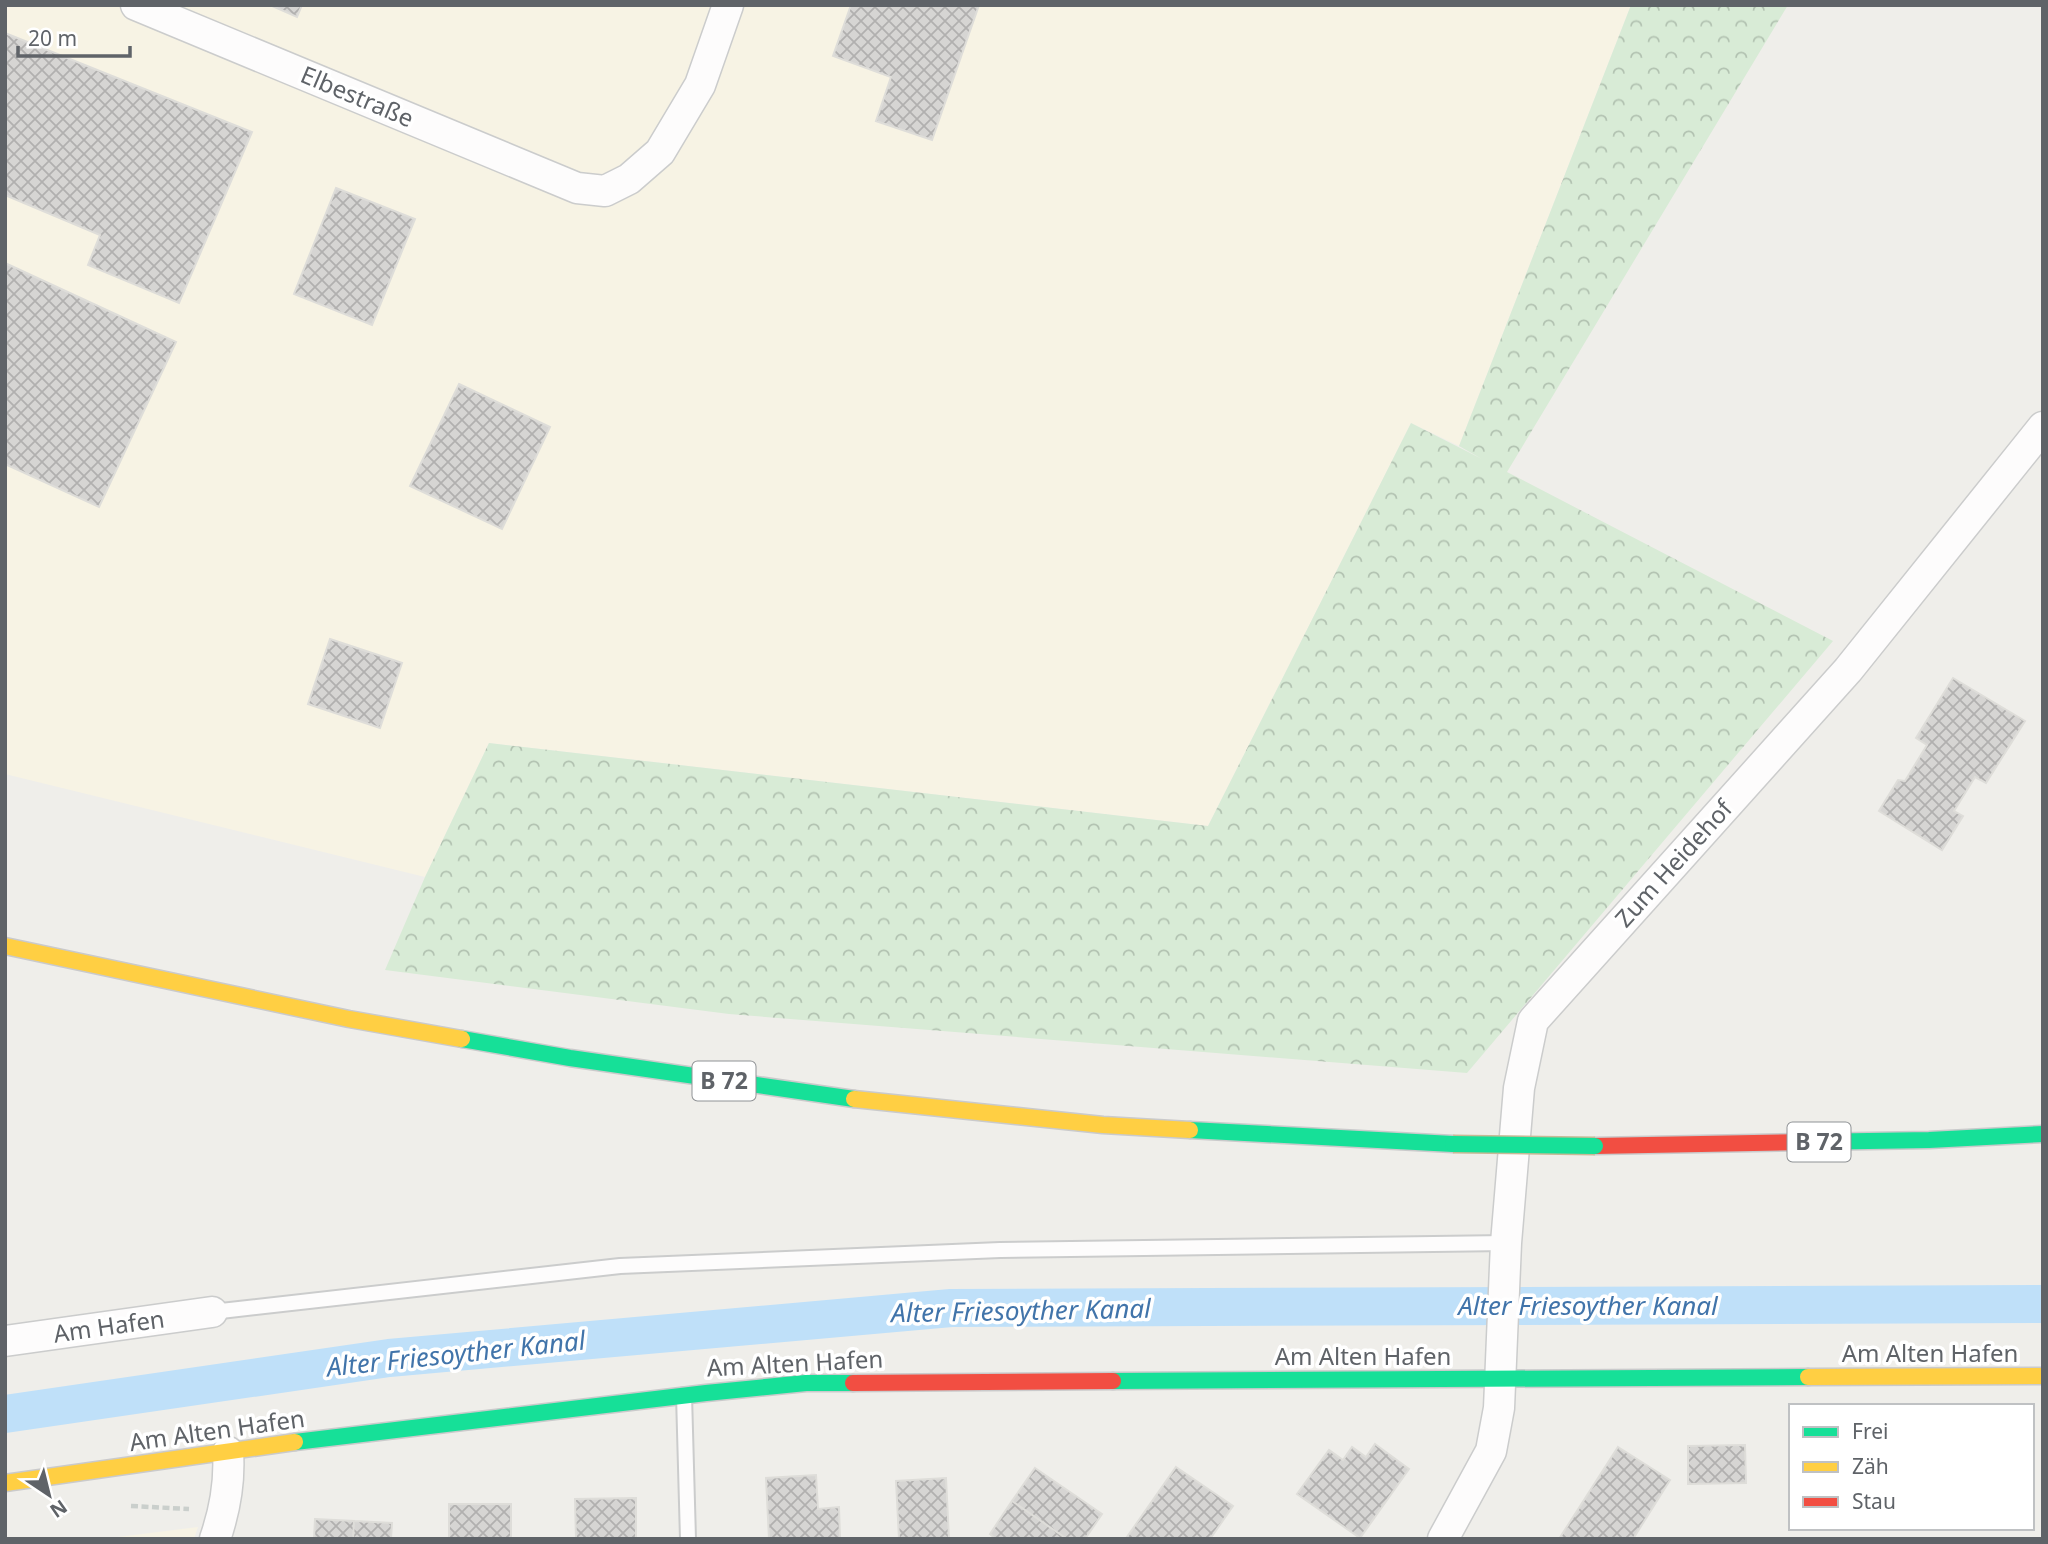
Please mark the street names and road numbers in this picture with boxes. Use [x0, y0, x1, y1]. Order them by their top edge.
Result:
street label: Elbestraße [296, 57, 419, 134]
street label: Zum Heidehof [1607, 791, 1740, 934]
road number: B 72 [692, 1062, 756, 1100]
road number: B 72 [1787, 1122, 1850, 1162]
street label: Am Hafen [51, 1301, 166, 1350]
street label: Am Alten Hafen [1842, 1336, 2018, 1369]
street label: Am Alten Hafen [1275, 1339, 1451, 1372]
street label: Am Alten Hafen [706, 1341, 884, 1384]
street label: Am Alten Hafen [127, 1401, 307, 1458]

